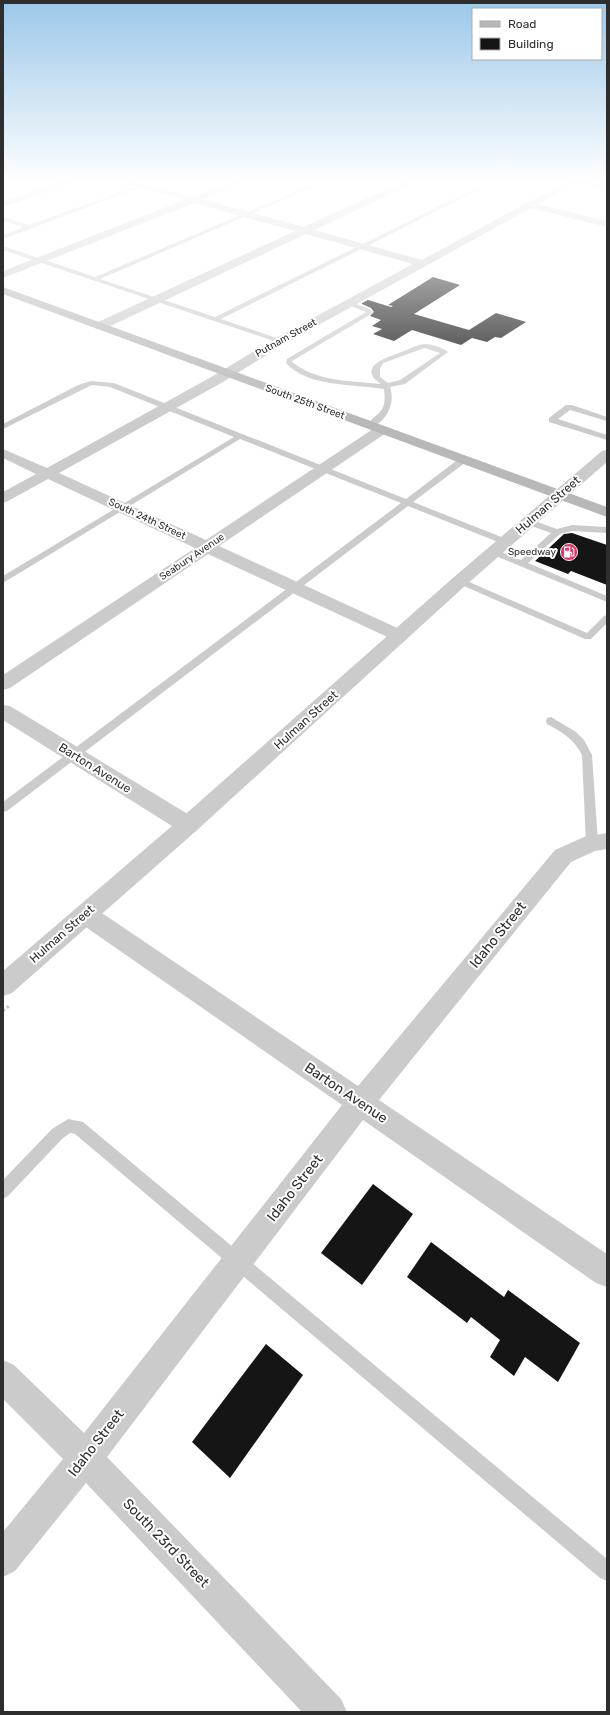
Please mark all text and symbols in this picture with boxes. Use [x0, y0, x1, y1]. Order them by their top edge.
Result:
legend [472, 8, 602, 60]
text: Road [508, 17, 536, 31]
text: Building [508, 37, 554, 51]
street label: Putnam Street [253, 316, 319, 360]
street label: South 25th Street [264, 382, 346, 422]
street label: Hulman Street [513, 473, 583, 537]
street label: South 24th Street [106, 496, 188, 542]
street label: Seabury Avenue [157, 531, 227, 583]
fuel station icon: Speedway [559, 542, 579, 562]
place label: Speedway [508, 546, 556, 558]
street label: Hulman Street [271, 688, 341, 752]
street label: Barton Avenue [56, 740, 134, 796]
street label: Idaho Street [466, 898, 530, 972]
street label: Hulman Street [27, 902, 97, 966]
street label: Barton Avenue [301, 1059, 391, 1127]
street label: Idaho Street [264, 1151, 327, 1225]
street label: Idaho Street [65, 1406, 128, 1480]
street label: South 23rd Street [119, 1495, 213, 1591]

